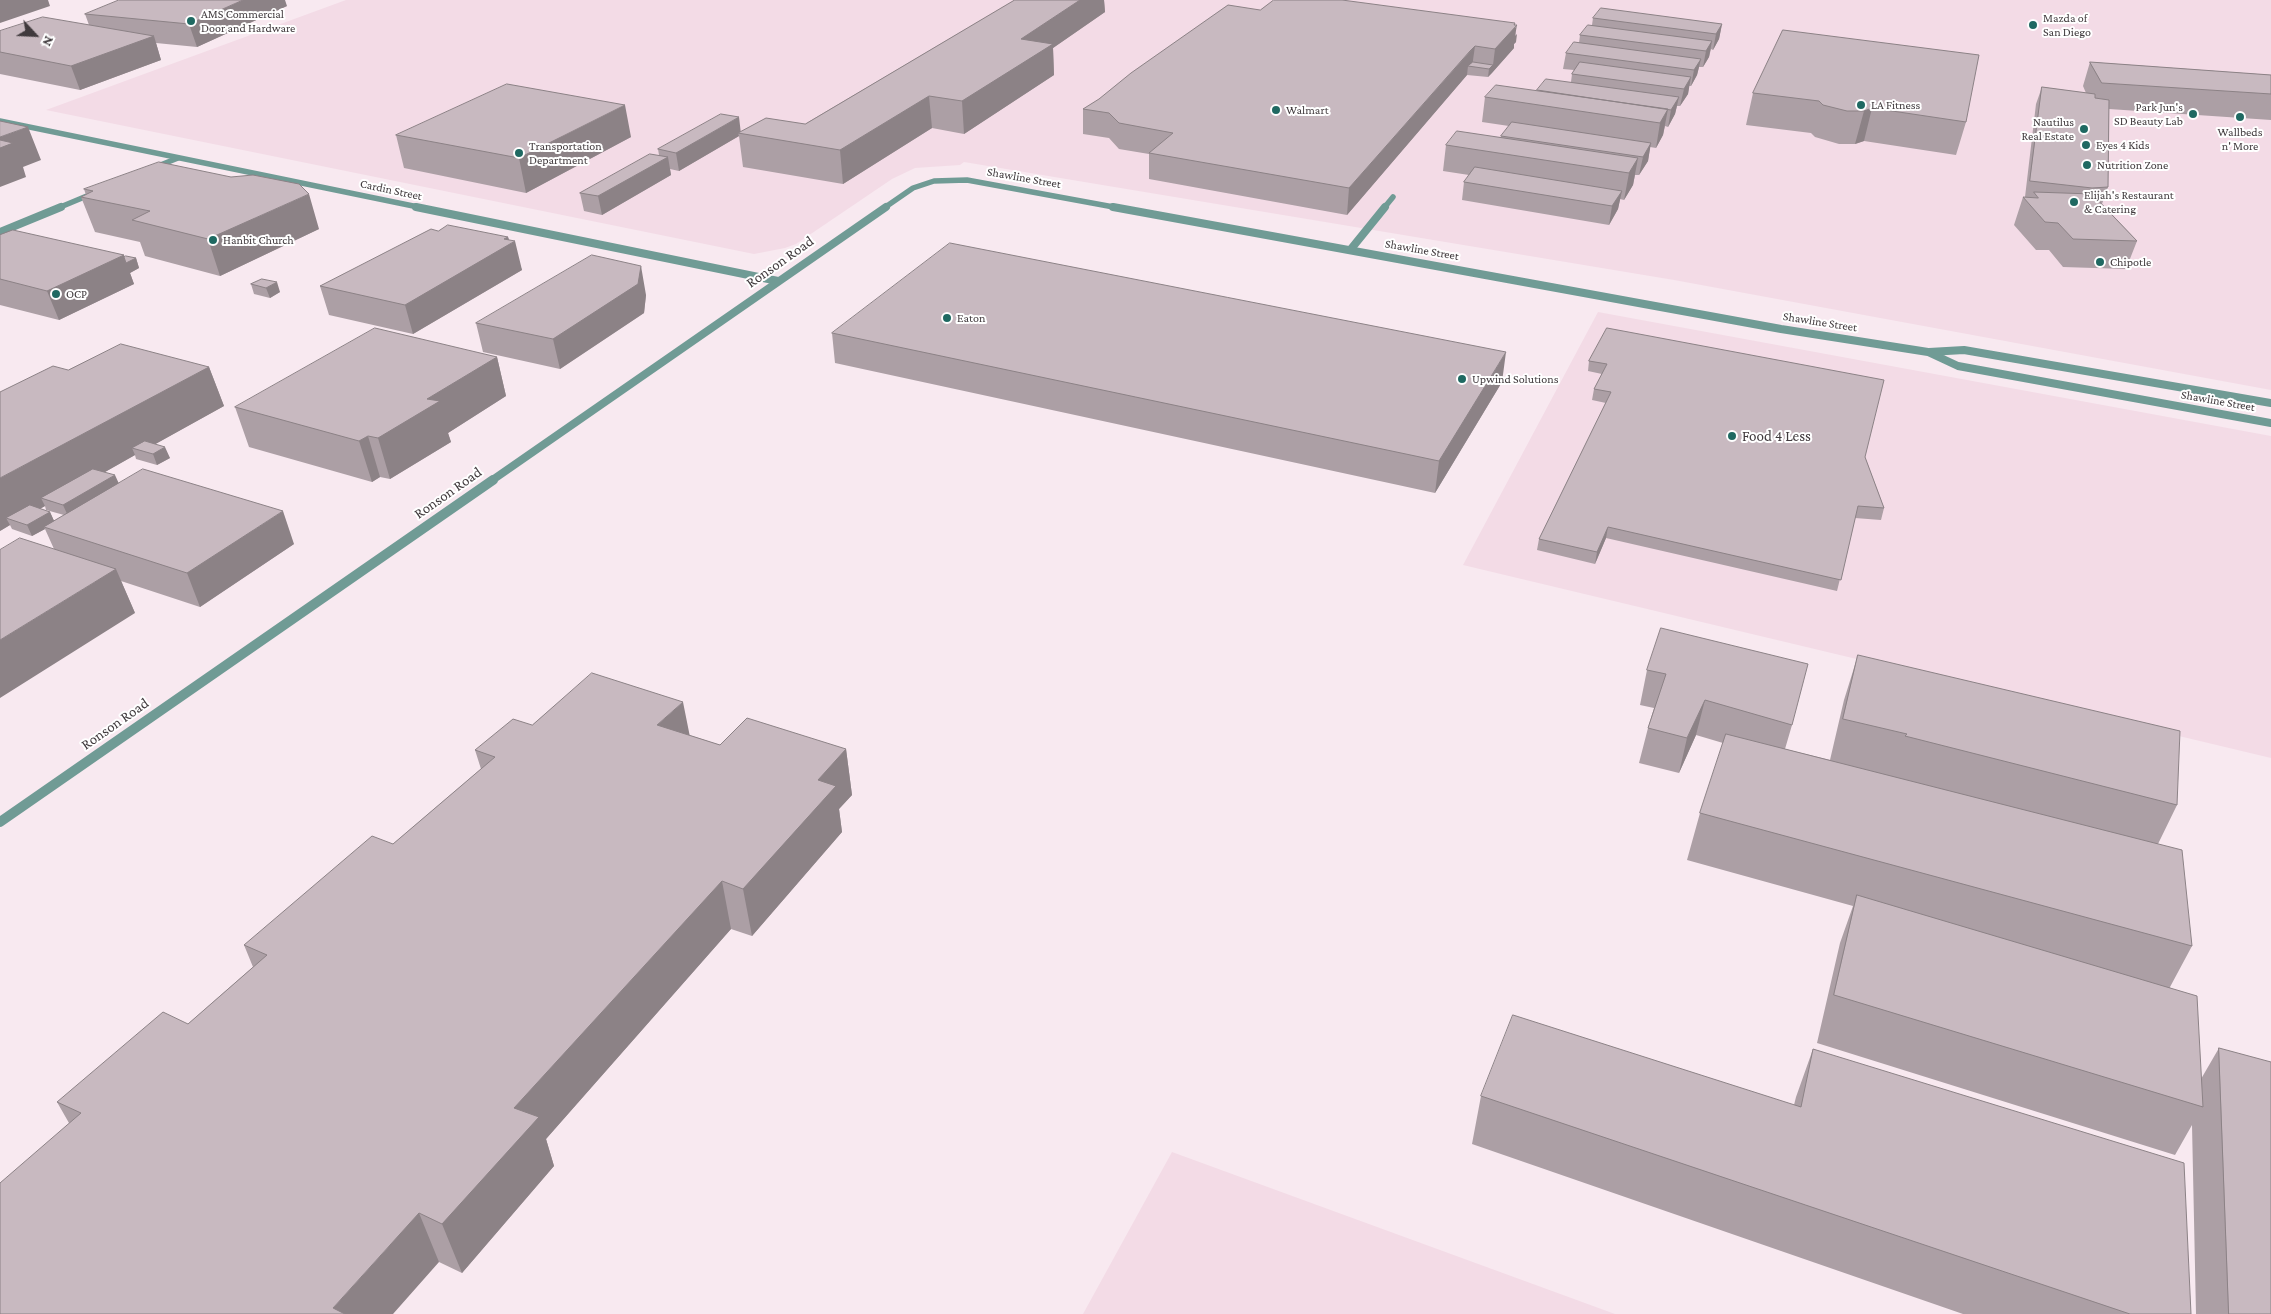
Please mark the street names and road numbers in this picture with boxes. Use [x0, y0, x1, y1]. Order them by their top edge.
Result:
street label: Shawline Street [986, 164, 1062, 192]
street label: Cardin Street [359, 176, 423, 204]
street label: Ronson Road [743, 232, 817, 292]
street label: Shawline Street [1384, 236, 1460, 264]
street label: Shawline Street [1782, 309, 1858, 335]
street label: Shawline Street [2180, 387, 2256, 415]
street label: Ronson Road [411, 463, 485, 523]
street label: Ronson Road [78, 694, 152, 754]

